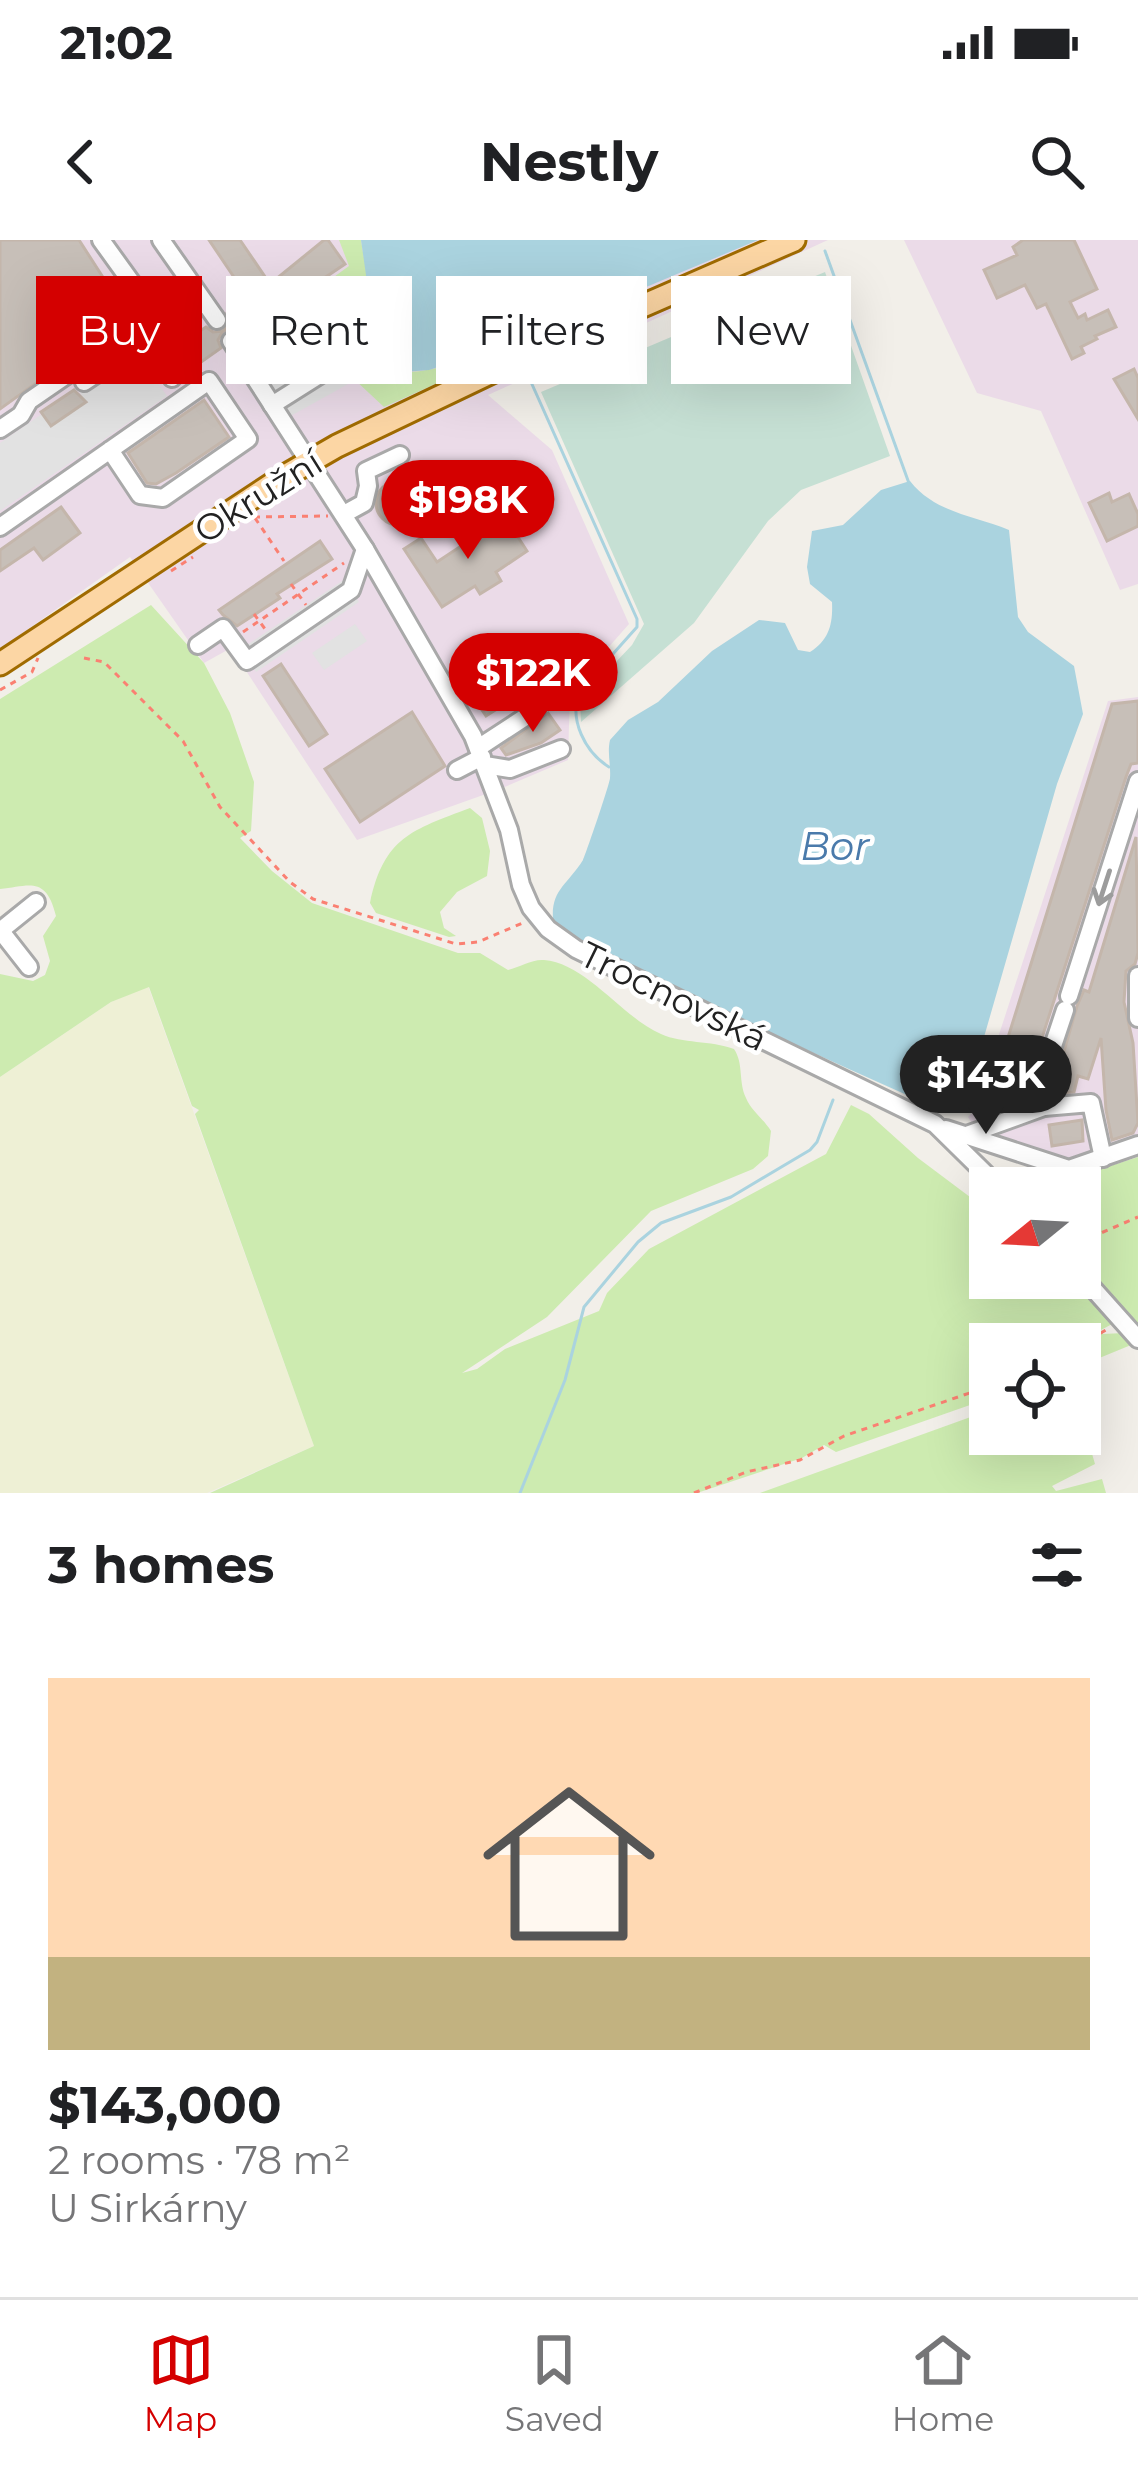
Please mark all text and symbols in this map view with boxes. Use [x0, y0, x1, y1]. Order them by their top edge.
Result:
text: 21:02 [60, 15, 173, 70]
icon: back [48, 129, 114, 195]
text: Nestly [480, 129, 658, 195]
icon: search [1024, 129, 1090, 195]
chip: Buy [36, 276, 202, 384]
chip: Rent [226, 276, 412, 384]
chip: Filters [436, 276, 647, 384]
chip: New [671, 276, 851, 384]
street label: Okružní [186, 439, 331, 552]
pin: $198K [384, 460, 552, 562]
text: $198K [408, 475, 528, 523]
pin: $122K [449, 633, 617, 735]
text: $122K [476, 648, 590, 696]
water label: Bor [800, 822, 871, 870]
one-way arrow [1091, 868, 1113, 906]
street label: Trocnovská [573, 932, 775, 1060]
pin: $143K [902, 1035, 1070, 1137]
text: $143K [927, 1050, 1045, 1098]
north arrow [969, 1167, 1101, 1299]
map controls [969, 1167, 1101, 1455]
button: locate [969, 1323, 1101, 1455]
icon: filters [1024, 1532, 1090, 1598]
text: 3 homes [48, 1534, 274, 1596]
icon: home [461, 1756, 677, 1972]
text: $143,000 [48, 2074, 282, 2136]
text: 2 rooms · 78 m² [48, 2136, 351, 2184]
text: U Sirkárny [48, 2184, 247, 2232]
tab: Map [144, 2327, 217, 2439]
tab: Saved [505, 2327, 604, 2439]
tab: Home [892, 2327, 994, 2439]

